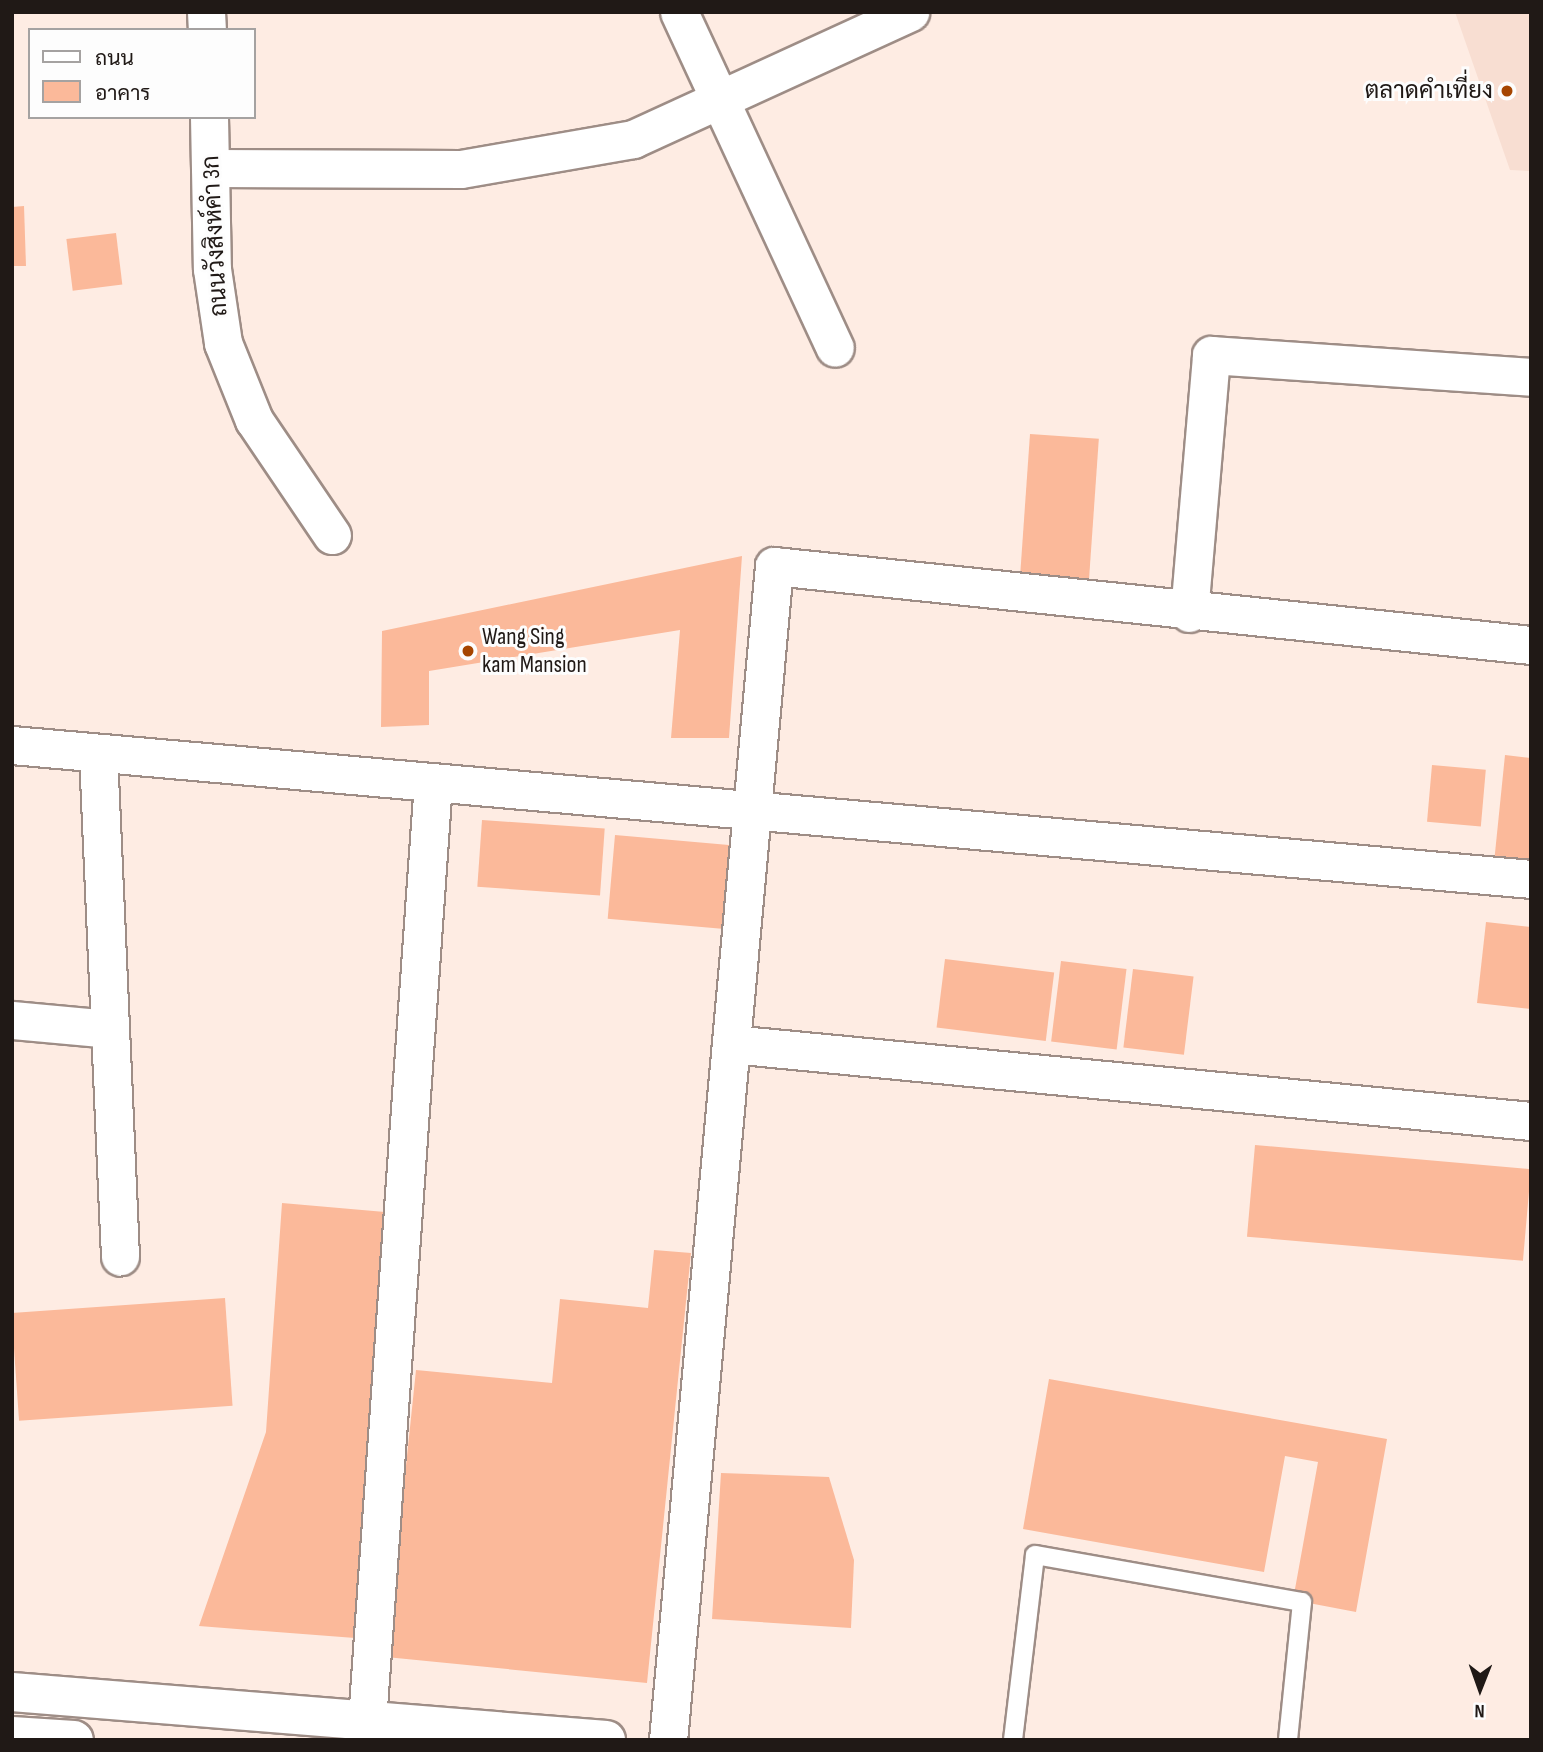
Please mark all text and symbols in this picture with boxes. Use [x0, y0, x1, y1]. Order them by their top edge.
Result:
legend [28, 28, 256, 119]
text: ถนน [95, 46, 134, 71]
place label: ตลาดคำเที่ยง [1365, 77, 1493, 105]
text: อาคาร [95, 81, 151, 106]
marker: ตลาดคำเที่ยง [1499, 83, 1515, 99]
street label: ถนนวังสิงห์คำ 3ก [196, 155, 234, 317]
place label: Wang Sing kam Mansion [482, 623, 587, 679]
marker: Wang Sing kam Mansion [460, 643, 476, 659]
north arrow [1445, 1654, 1515, 1724]
text: N [1474, 1699, 1485, 1722]

